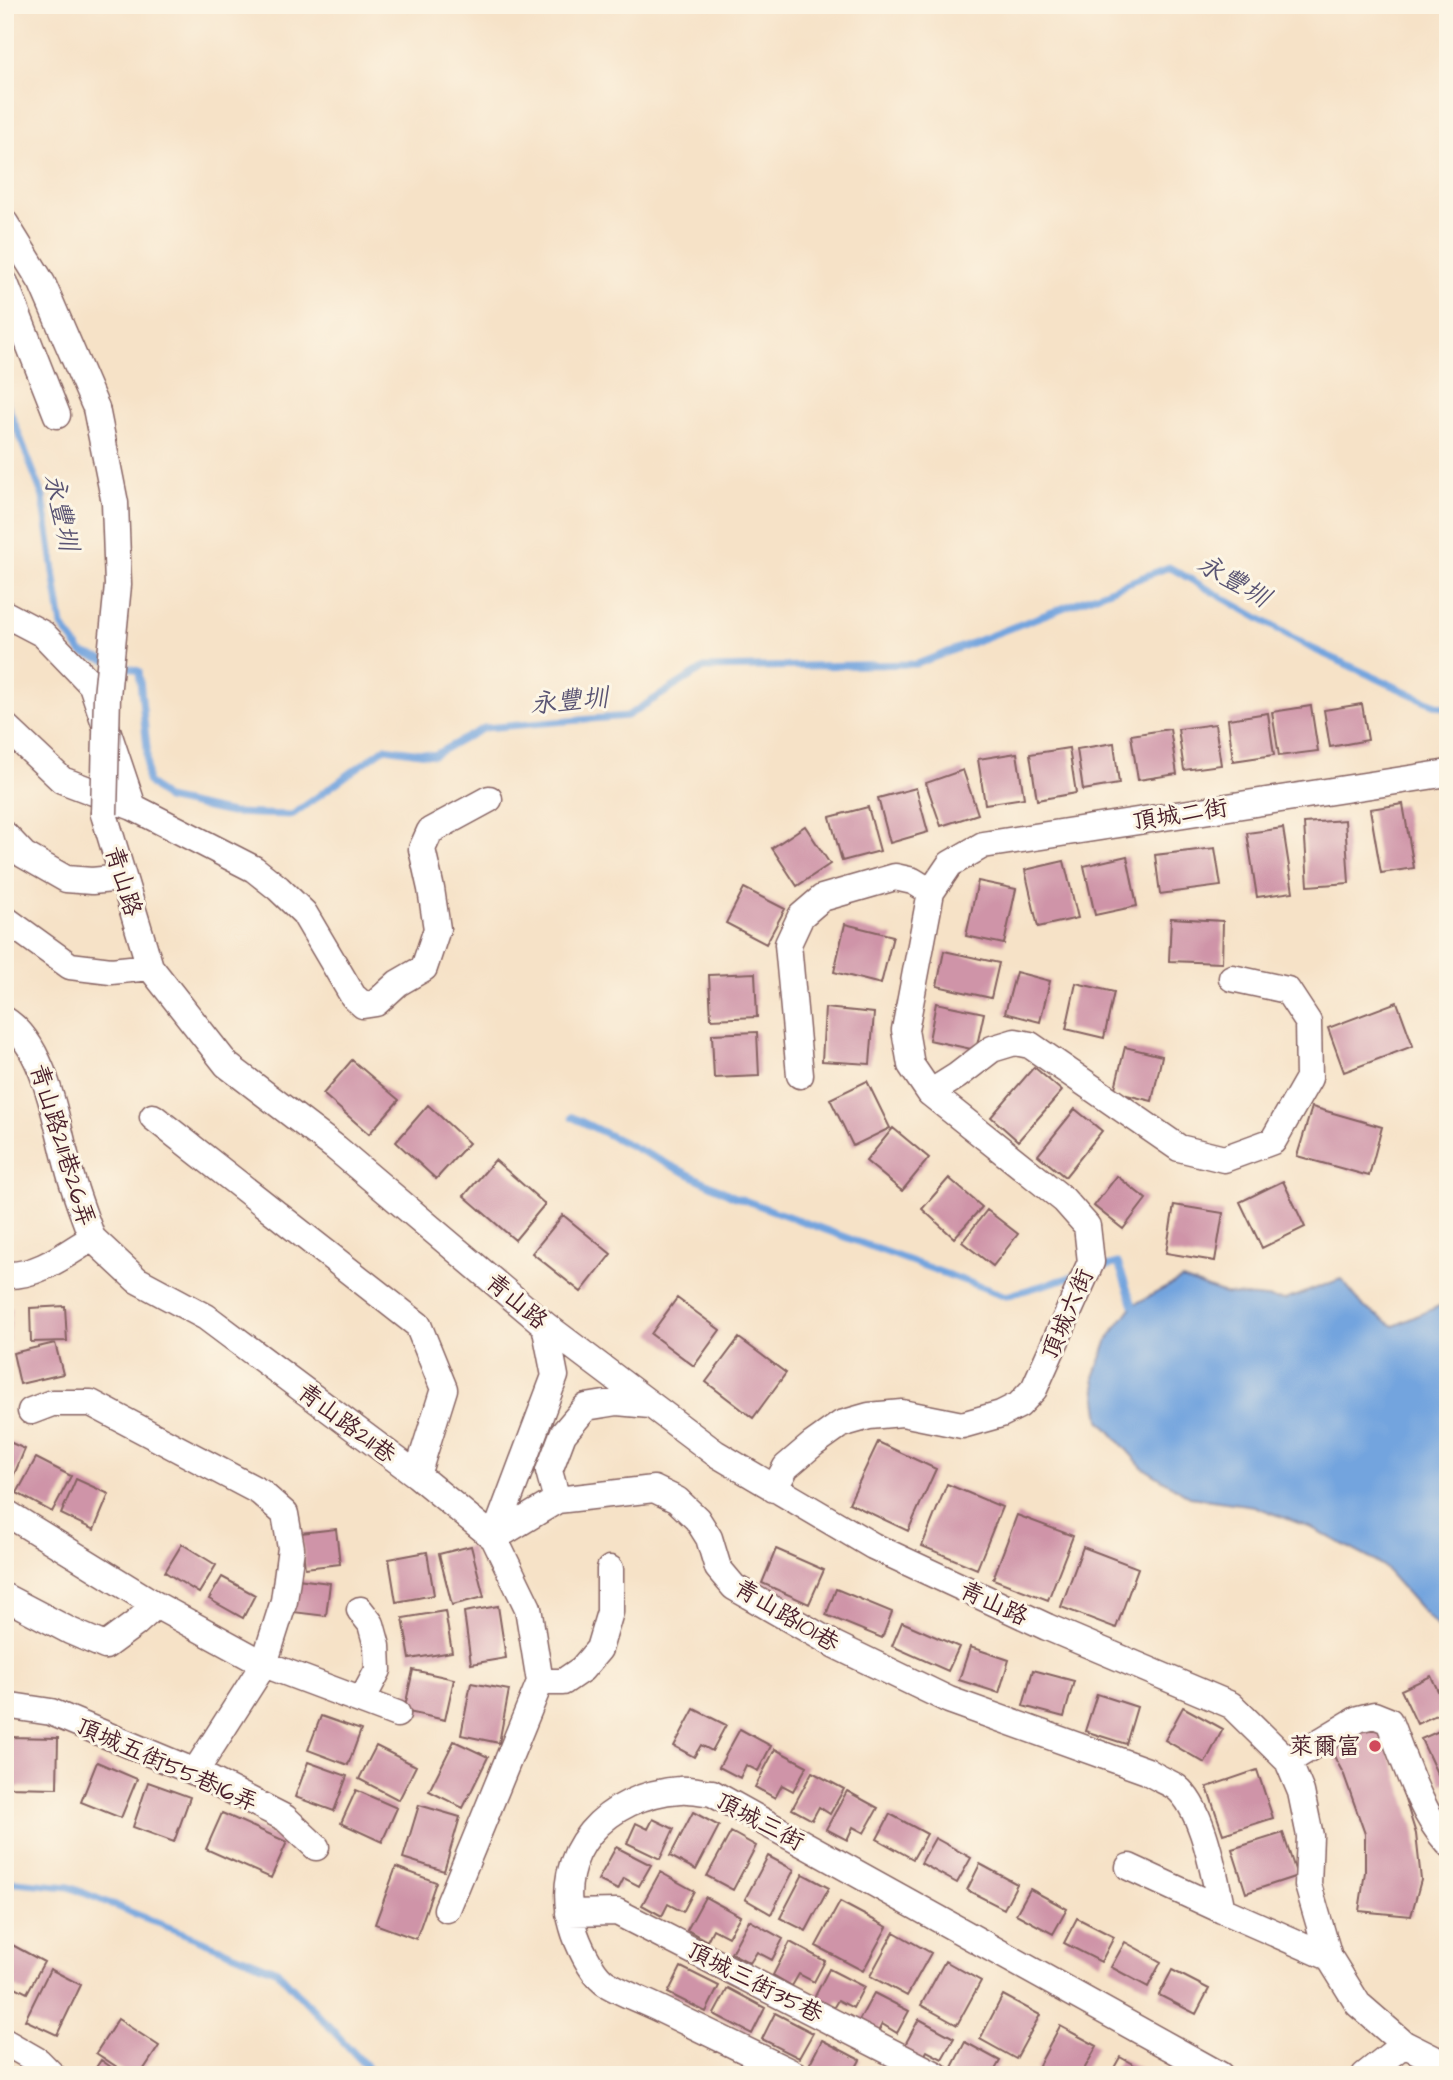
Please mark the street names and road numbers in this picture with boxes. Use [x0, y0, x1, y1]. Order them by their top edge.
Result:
street label: 頂城二街 [1130, 791, 1230, 839]
street label: 青山路 [96, 842, 150, 921]
street label: 青山路211巷26弄 [21, 1060, 103, 1231]
street label: 頂城六街 [1034, 1264, 1102, 1365]
street label: 青山路 [478, 1266, 555, 1338]
street label: 青山路211巷 [290, 1375, 403, 1472]
street label: 青山路101巷 [727, 1571, 846, 1661]
street label: 青山路 [954, 1573, 1033, 1635]
street label: 頂城五街55巷16弄 [70, 1710, 263, 1820]
street label: 頂城三街 [709, 1784, 810, 1859]
street label: 頂城三街35巷 [680, 1934, 829, 2032]

